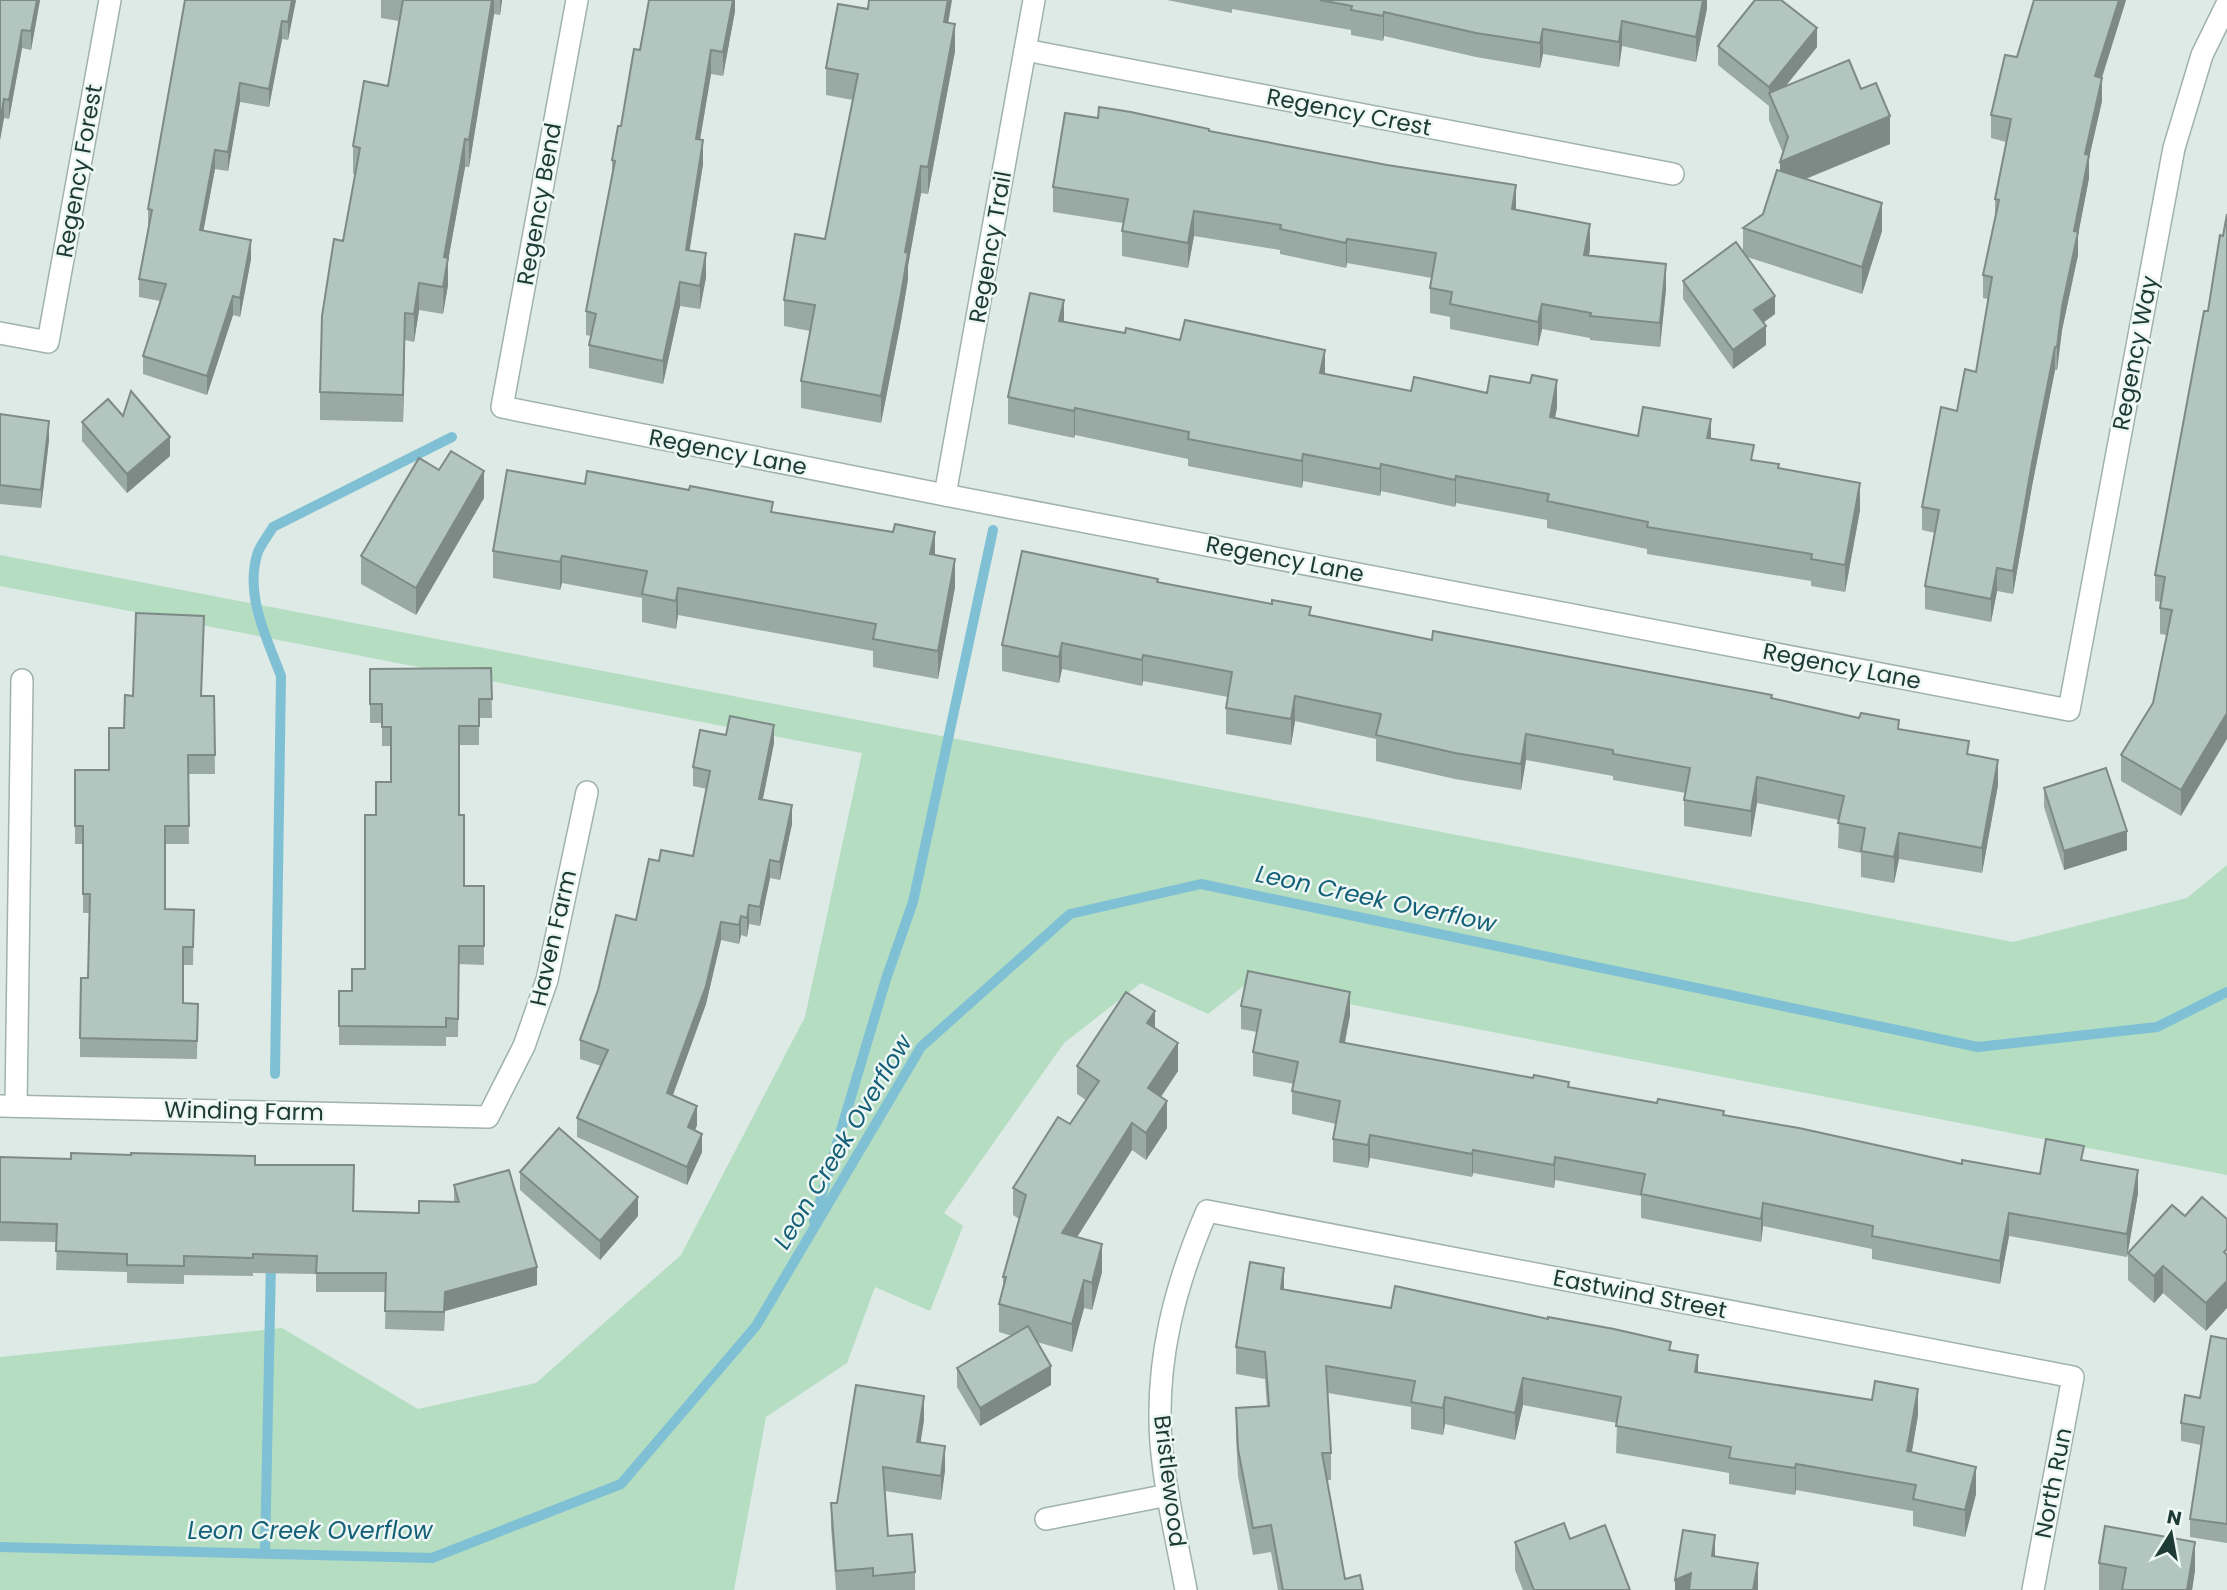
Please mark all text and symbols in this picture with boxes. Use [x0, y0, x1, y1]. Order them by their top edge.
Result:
street label: Regency Crest [1264, 80, 1434, 144]
street label: Regency Forest [48, 82, 110, 260]
street label: Regency Bend [509, 120, 569, 288]
street label: Regency Trail [961, 169, 1019, 325]
street label: Regency Way [2104, 273, 2166, 433]
street label: Regency Lane [646, 421, 810, 483]
street label: Regency Lane [1203, 528, 1367, 590]
street label: Regency Lane [1760, 635, 1924, 697]
water label: Leon Creek Overflow [1253, 857, 1501, 940]
street label: Haven Farm [522, 867, 584, 1009]
water label: Leon Creek Overflow [765, 1027, 920, 1255]
street label: Winding Farm [164, 1094, 324, 1128]
street label: Eastwind Street [1551, 1262, 1729, 1326]
street label: Bristlewood [1146, 1413, 1194, 1549]
street label: North Run [2027, 1425, 2079, 1541]
north arrow [2136, 1499, 2206, 1569]
text: N [2165, 1503, 2184, 1532]
water label: Leon Creek Overflow [188, 1514, 434, 1547]

